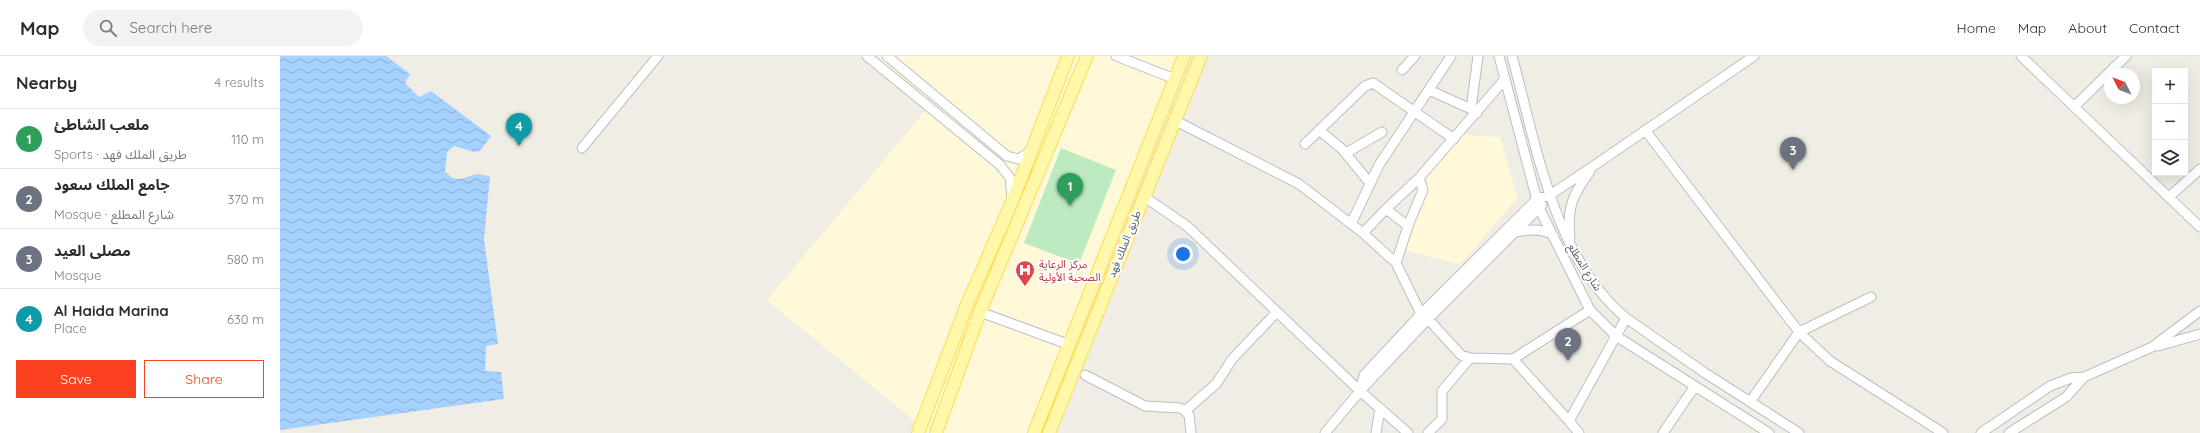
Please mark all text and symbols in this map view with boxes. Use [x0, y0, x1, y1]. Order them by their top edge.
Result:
search box [83, 10, 363, 46]
text: Map [20, 16, 59, 40]
icon: search [97, 17, 119, 39]
text: Search here [129, 18, 212, 37]
text: Home [1957, 19, 1996, 37]
text: Map [2018, 19, 2046, 37]
text: About [2068, 19, 2107, 37]
text: Contact [2129, 19, 2180, 37]
north arrow [2104, 68, 2140, 104]
map controls [2152, 68, 2188, 176]
button: + [2152, 68, 2188, 104]
text: Nearby [16, 72, 77, 93]
text: 4 results [214, 74, 264, 90]
button: − [2152, 104, 2188, 140]
pin: 4 [506, 113, 532, 146]
text: ملعب الشاطئ [54, 115, 149, 134]
text: 1 [26, 131, 32, 147]
text: 110 m [231, 131, 264, 147]
pin: 3 [1780, 137, 1806, 170]
button: layers [2152, 140, 2188, 176]
text: Sports · طريق الملك فهد [54, 146, 187, 162]
pin: 1 [1057, 173, 1083, 206]
text: جامع الملك سعود [54, 175, 170, 194]
text: 2 [25, 191, 33, 207]
text: 370 m [227, 191, 264, 207]
text: Mosque · شارع المطلع [54, 206, 174, 222]
street label: طريق الملك فهد [1104, 208, 1144, 280]
text: مصلى العيد [54, 241, 131, 260]
street label: شارع المطلع [1564, 241, 1605, 294]
your location [1173, 244, 1193, 264]
text: 3 [26, 251, 32, 267]
text: 580 m [227, 251, 264, 267]
place label: مركز الرعاية الصحية الأولية [1039, 257, 1101, 284]
hospital icon: مركز الرعاية الصحية الأولية [1014, 259, 1036, 287]
text: Mosque [54, 267, 101, 283]
text: Al Haida Marina [54, 301, 169, 320]
text: 4 [25, 311, 33, 327]
text: 630 m [227, 311, 264, 327]
text: Place [54, 320, 87, 336]
pin: 2 [1555, 328, 1581, 361]
button: Save [16, 360, 136, 398]
button: Share [144, 360, 264, 398]

